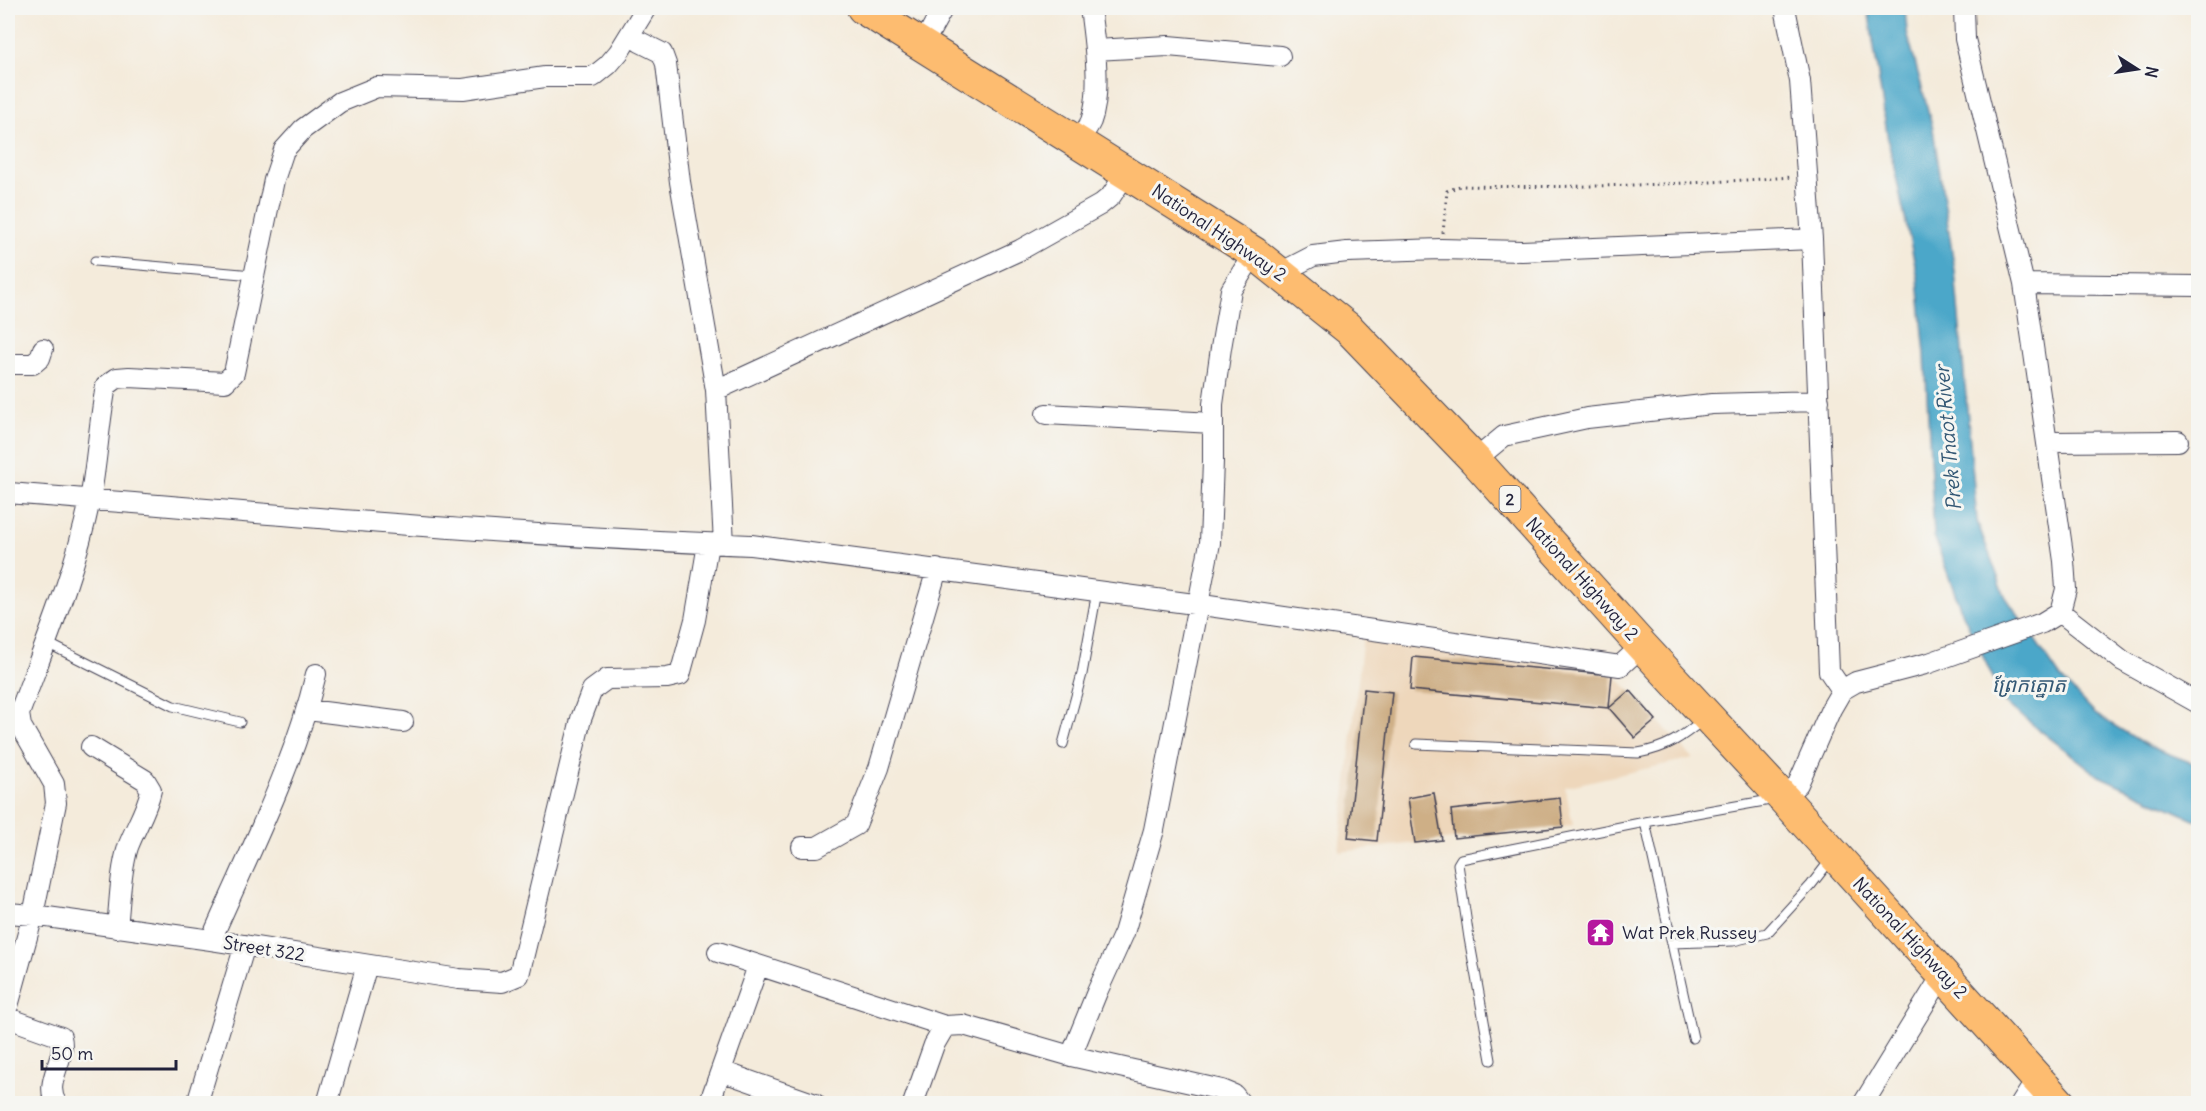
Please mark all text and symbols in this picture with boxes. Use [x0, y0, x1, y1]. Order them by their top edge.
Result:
north arrow [2107, 39, 2167, 99]
text: N [2141, 65, 2163, 80]
street label: National Highway 2 [1147, 179, 1291, 286]
water label: Prek Tnaot River [1928, 362, 1966, 512]
road number: 2 [1500, 486, 1520, 512]
street label: National Highway 2 [1521, 512, 1644, 645]
water label: ព្រែកត្នោត [1992, 672, 2067, 698]
street label: National Highway 2 [1848, 872, 1973, 1003]
temple icon: Wat Prek Russey [1585, 917, 1617, 949]
place label: Wat Prek Russey [1622, 921, 1757, 944]
street label: Street 322 [222, 931, 307, 966]
scale bar [42, 1033, 176, 1071]
text: 50 m [51, 1042, 93, 1065]

